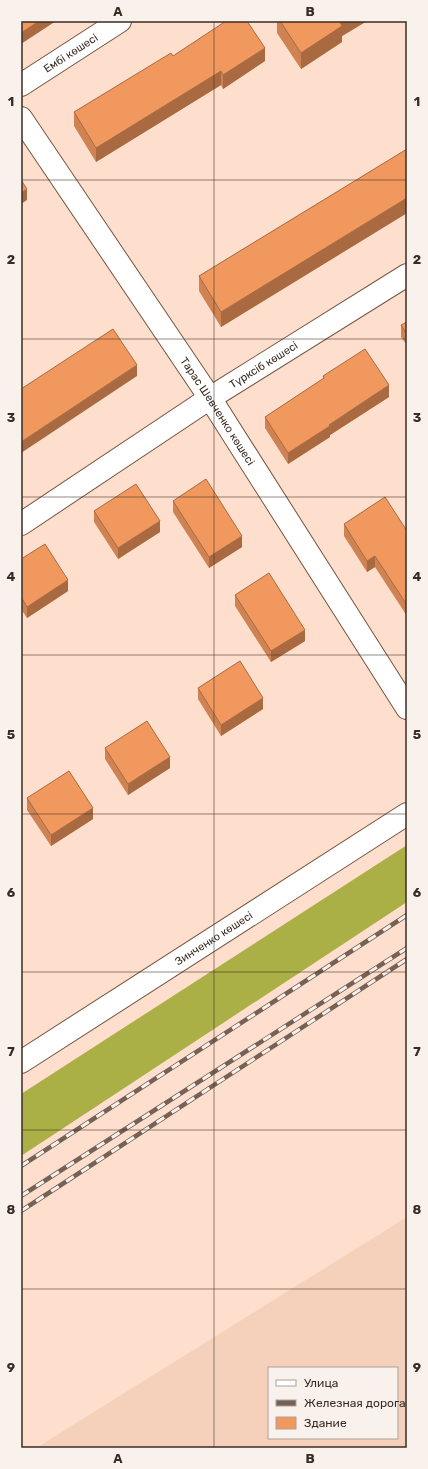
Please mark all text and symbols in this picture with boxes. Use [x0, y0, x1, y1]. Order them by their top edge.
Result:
text: A [113, 4, 123, 19]
text: B [305, 4, 315, 19]
street label: Ембі көшесі [41, 31, 100, 75]
text: 1 [8, 94, 14, 109]
text: 1 [414, 94, 420, 109]
text: 2 [7, 252, 15, 267]
text: 2 [413, 252, 421, 267]
street label: Түрксіб көшесі [227, 339, 300, 391]
street label: Тарас Шевченко көшесі [178, 355, 257, 468]
text: 3 [7, 410, 16, 425]
text: 3 [413, 410, 422, 425]
text: 4 [7, 569, 16, 584]
text: 4 [413, 569, 422, 584]
text: 5 [7, 727, 15, 742]
text: 5 [413, 727, 421, 742]
text: 6 [7, 885, 16, 900]
text: 6 [413, 885, 422, 900]
street label: Зинченко көшесі [172, 909, 255, 968]
text: 7 [7, 1044, 15, 1059]
text: 7 [413, 1044, 421, 1059]
text: 8 [7, 1202, 16, 1217]
text: 8 [413, 1202, 422, 1217]
text: 9 [7, 1360, 15, 1375]
text: 9 [413, 1360, 421, 1375]
legend [268, 1367, 398, 1439]
text: Улица [304, 1376, 338, 1390]
text: Железная дорога [304, 1396, 406, 1410]
text: Здание [304, 1416, 347, 1430]
text: A [113, 1451, 123, 1466]
text: B [305, 1451, 315, 1466]

